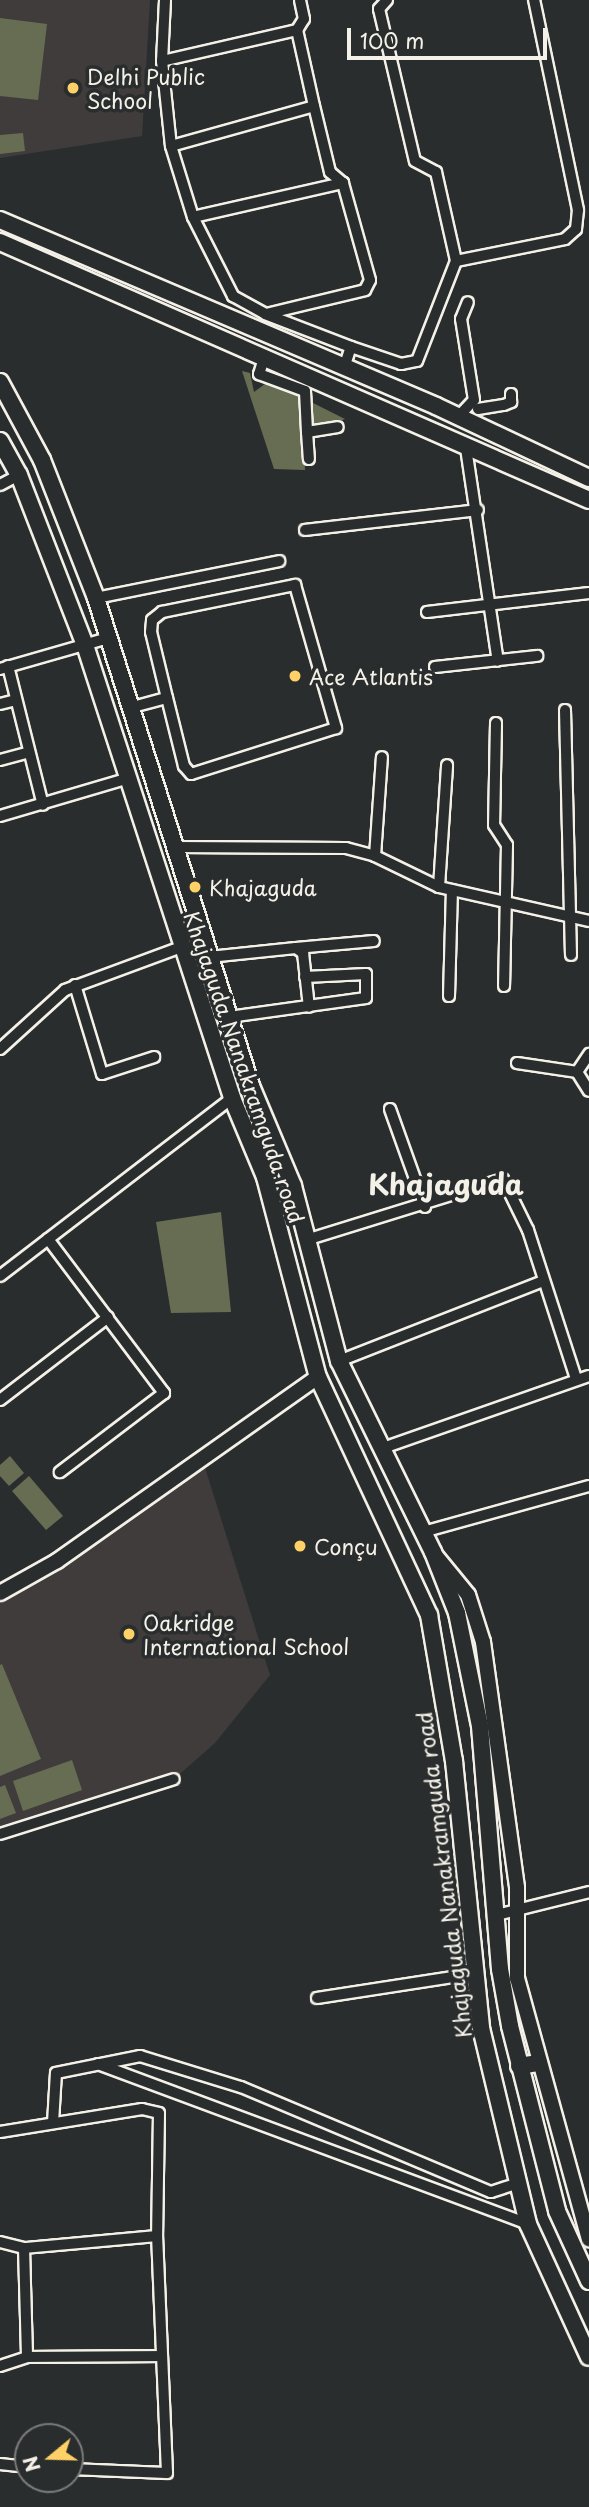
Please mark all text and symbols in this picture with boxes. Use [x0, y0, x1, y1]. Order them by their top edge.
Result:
scale bar [351, 14, 550, 58]
text: 100 m [360, 24, 424, 56]
place label: Delhi Public School [87, 63, 205, 113]
marker: Delhi Public School [65, 80, 81, 96]
place label: Ace Atlantis [309, 663, 434, 689]
marker: Ace Atlantis [287, 668, 303, 684]
place label: Khajaguda [209, 874, 317, 900]
marker: Khajaguda [187, 879, 203, 895]
street label: Khajaguda Nanakramguda road [180, 909, 310, 1225]
district label: Khajaguda [368, 1167, 524, 1201]
place label: Conçu [314, 1533, 378, 1559]
marker: Conçu [292, 1538, 308, 1554]
place label: Oakridge International School [143, 1609, 349, 1659]
marker: Oakridge International School [121, 1626, 137, 1642]
street label: Khajaguda Nanakramguda road [411, 1712, 475, 2038]
north arrow [14, 2423, 84, 2493]
text: N [15, 2453, 47, 2476]

